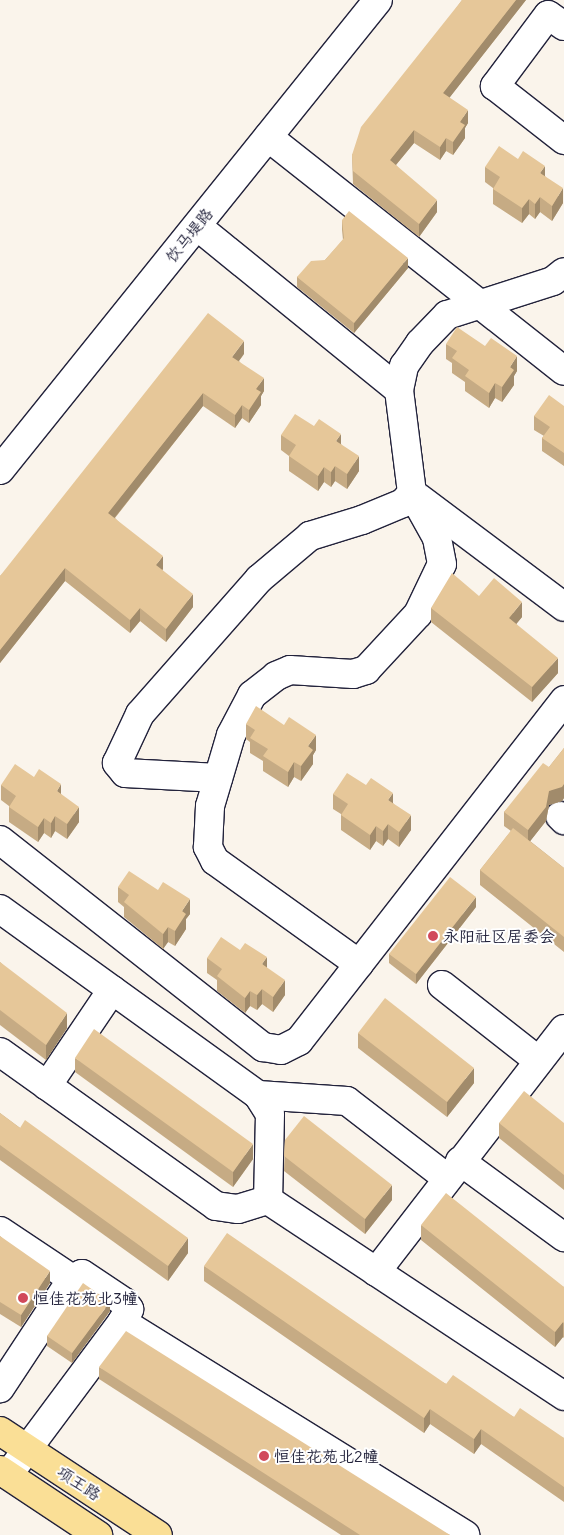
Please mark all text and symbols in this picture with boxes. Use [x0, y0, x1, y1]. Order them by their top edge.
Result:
street label: 饮马堤路 [161, 204, 217, 266]
place label: 永阳社区居委会 [443, 926, 555, 946]
marker: 永阳社区居委会 [427, 930, 439, 942]
place label: 恒佳花苑北3幢 [33, 1288, 138, 1308]
marker: 恒佳花苑北3幢 [17, 1292, 29, 1304]
place label: 恒佳花苑北2幢 [274, 1446, 379, 1466]
marker: 恒佳花苑北2幢 [258, 1450, 270, 1462]
street label: 项王路 [54, 1462, 104, 1504]

